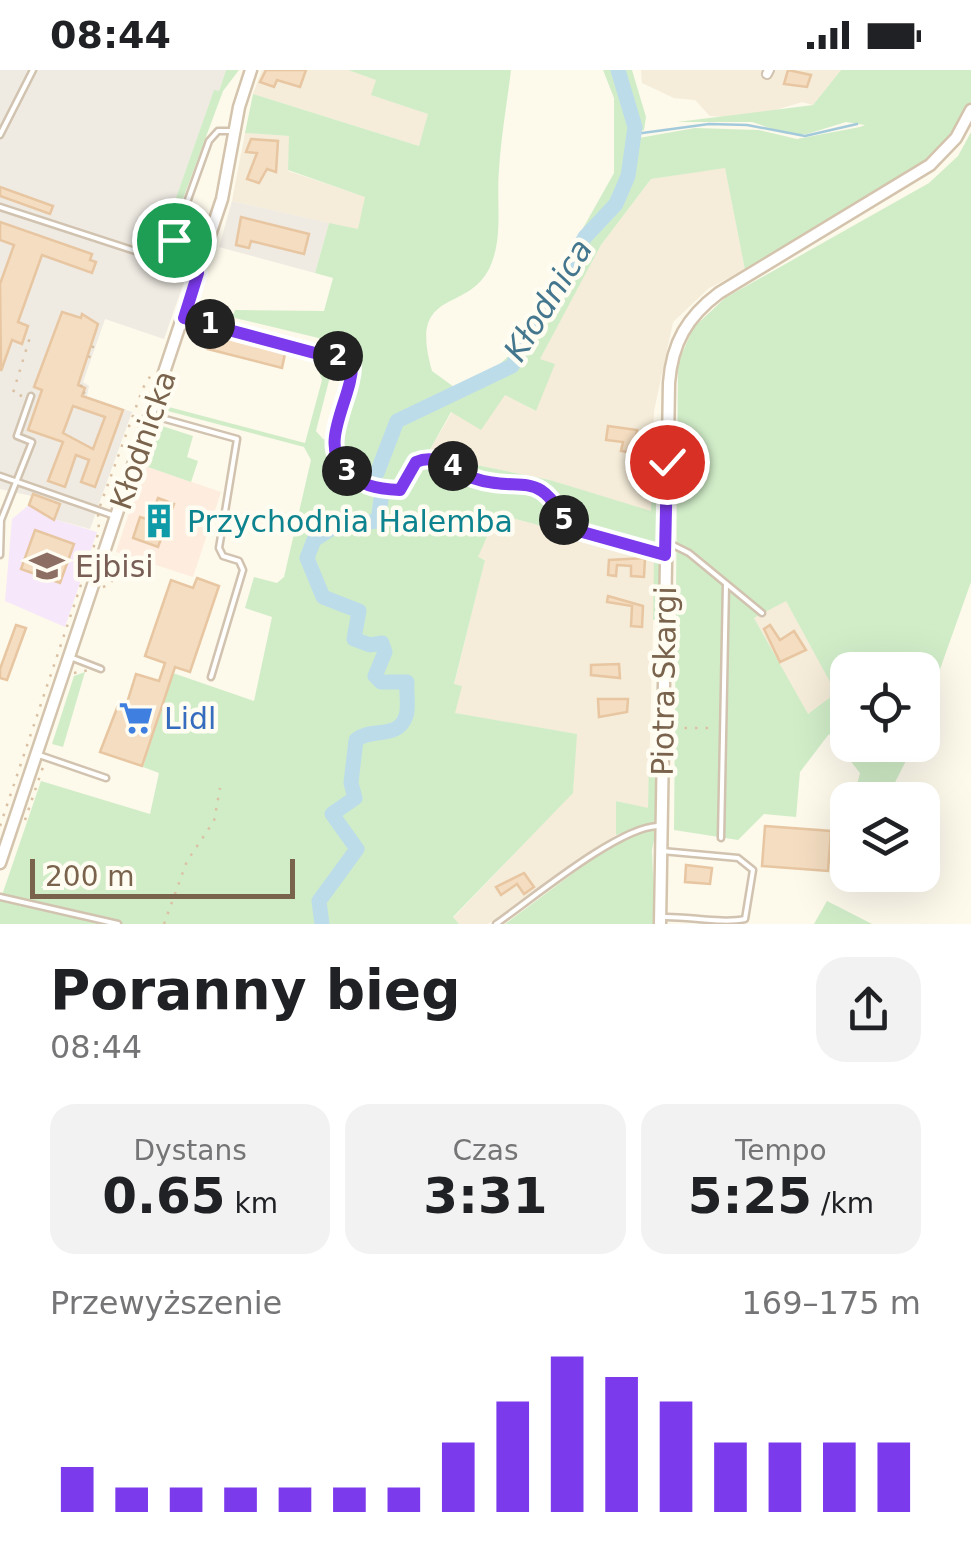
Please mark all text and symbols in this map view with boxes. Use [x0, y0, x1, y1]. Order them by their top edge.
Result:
text: 08:44 [50, 13, 171, 57]
pin [132, 198, 217, 283]
icon: arrive [147, 213, 202, 268]
water label: Kłodnica [496, 232, 600, 368]
pin: 1 [185, 299, 235, 349]
text: 1 [200, 307, 220, 340]
pin: 2 [313, 331, 363, 381]
text: 2 [328, 339, 348, 372]
street label: Kłodnicka [103, 366, 183, 514]
pin [625, 420, 710, 505]
icon: check [640, 435, 695, 490]
pin: 4 [428, 441, 478, 491]
pin: 3 [322, 446, 372, 496]
text: 4 [443, 449, 463, 482]
text: 3 [337, 454, 357, 487]
pin: 5 [539, 495, 589, 545]
building icon: Przychodnia Halemba [140, 502, 178, 540]
text: 5 [554, 503, 574, 536]
place label: Przychodnia Halemba [187, 504, 513, 539]
school or university icon: Ejbisi [28, 547, 66, 585]
place label: Ejbisi [75, 549, 154, 584]
street label: Piotra Skargi [645, 586, 683, 776]
map controls [830, 652, 940, 892]
button: locate [830, 652, 940, 762]
supermarket icon: Lidl [117, 699, 155, 737]
place label: Lidl [164, 701, 216, 736]
button: layers [830, 782, 940, 892]
scale bar [30, 854, 295, 898]
text: 200 m [45, 860, 135, 893]
button: share [816, 957, 921, 1062]
text: Poranny bieg [50, 958, 461, 1022]
text: 08:44 [50, 1028, 142, 1066]
text: Dystans [134, 1134, 247, 1167]
text: Czas [452, 1134, 518, 1167]
text: Tempo [735, 1134, 827, 1167]
text: 0.65 [102, 1167, 226, 1225]
text: 3:31 [423, 1167, 548, 1225]
text: 5:25 [688, 1167, 812, 1225]
text: km [226, 1187, 278, 1220]
text: /km [812, 1187, 874, 1220]
text: Przewyższenie [50, 1284, 282, 1322]
text: 169–175 m [742, 1284, 921, 1322]

